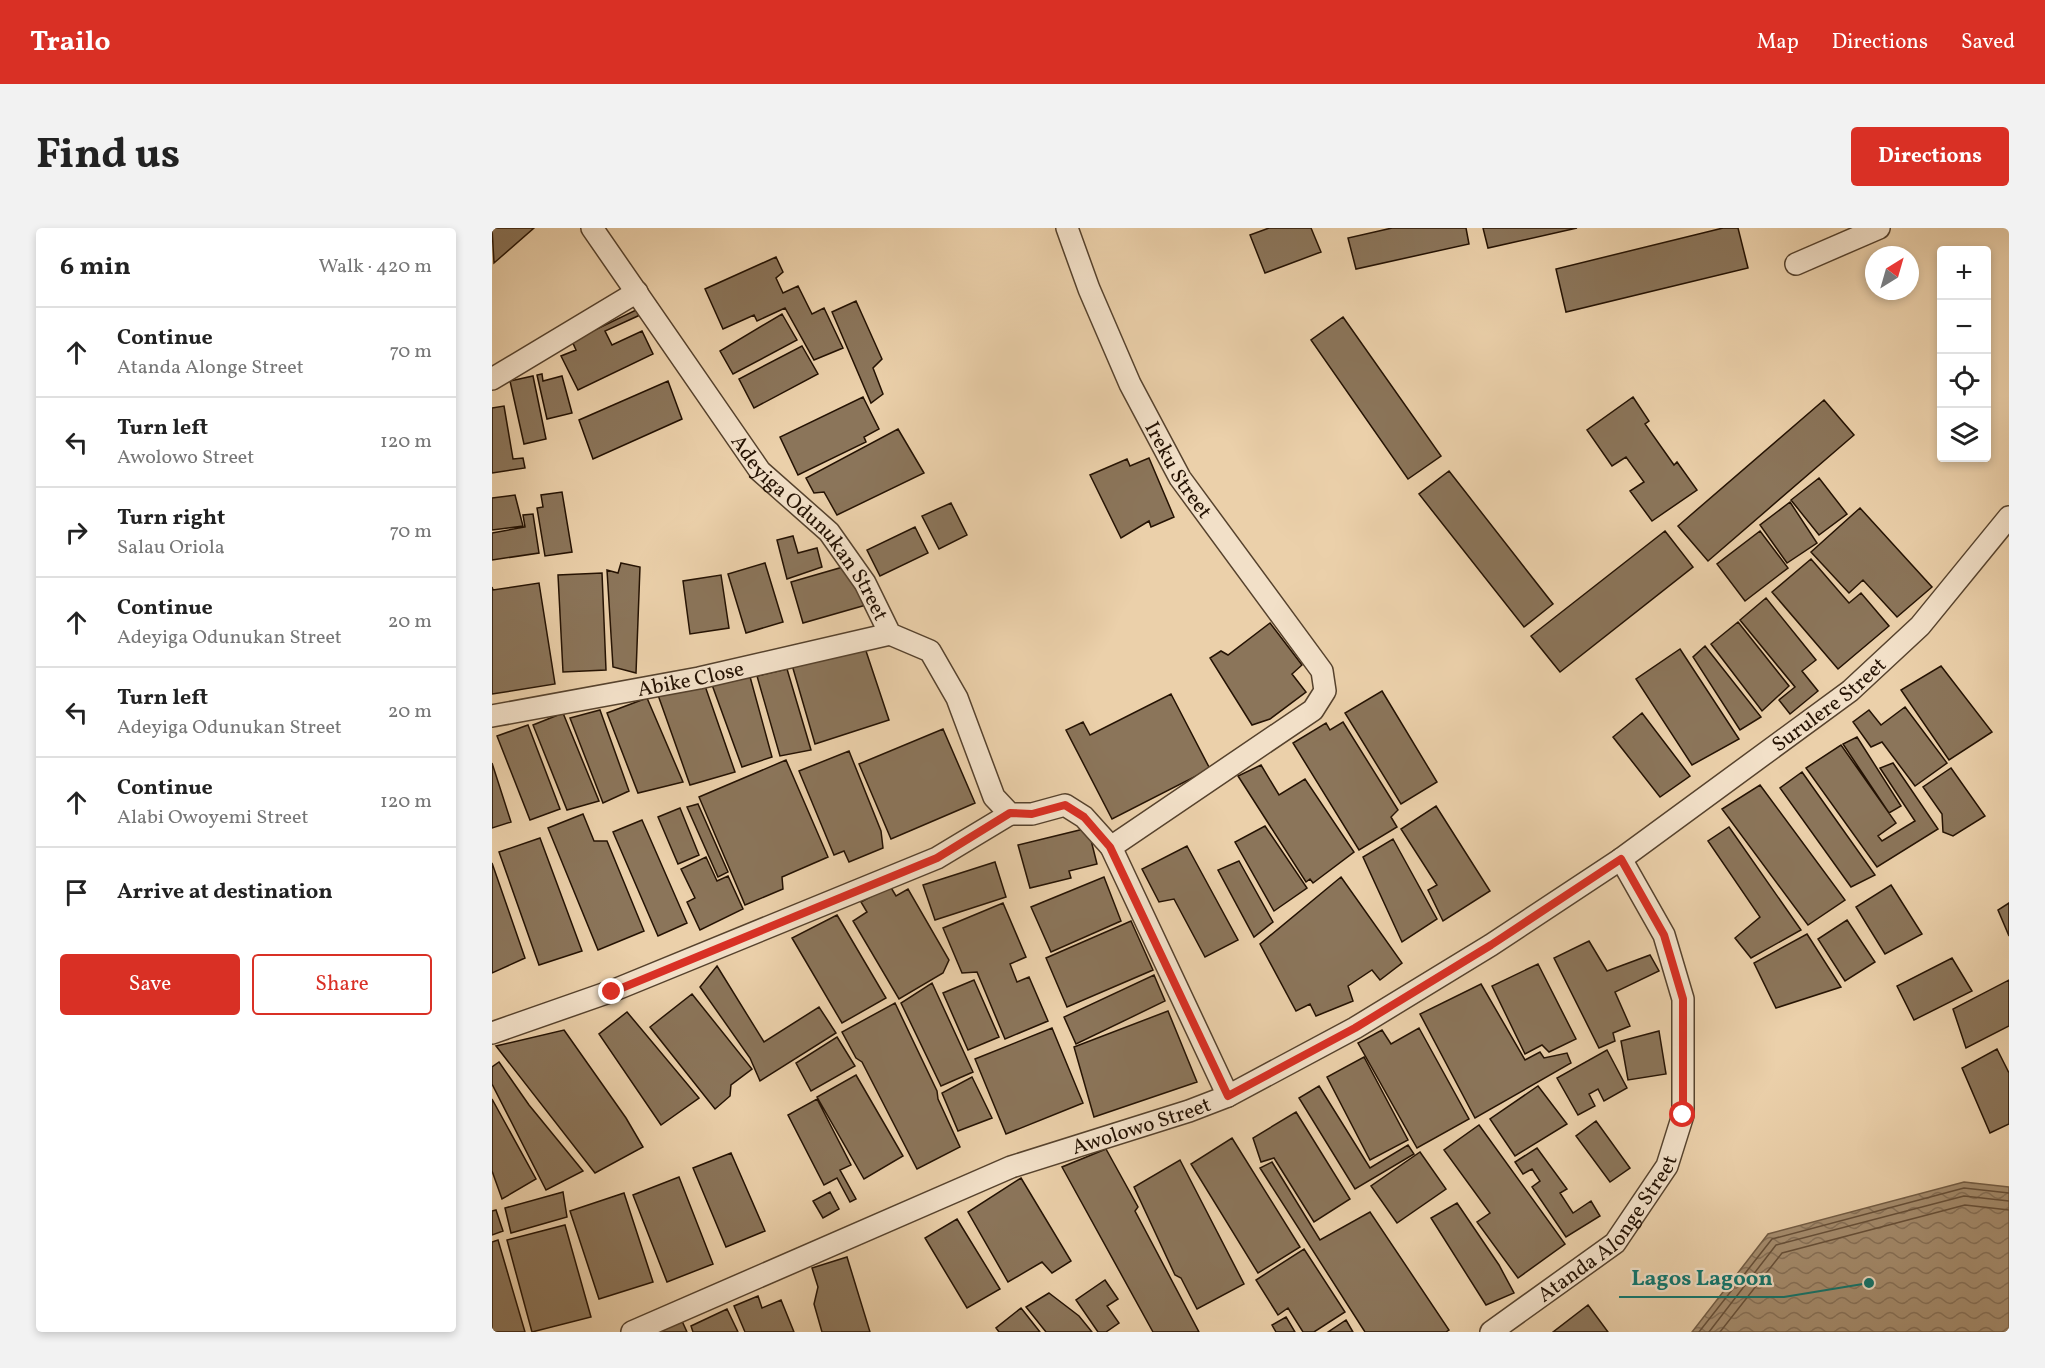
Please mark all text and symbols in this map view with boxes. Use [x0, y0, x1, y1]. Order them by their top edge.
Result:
text: Trailo [30, 23, 111, 62]
text: Map [1757, 28, 1799, 57]
text: Directions [1832, 28, 1928, 57]
text: Saved [1961, 28, 2015, 57]
text: Find us [36, 127, 180, 186]
button: Directions [1851, 127, 2009, 186]
north arrow [1865, 246, 1919, 300]
map controls [1937, 246, 1991, 462]
button: + [1937, 246, 1991, 300]
text: 6 min [60, 249, 131, 285]
text: Walk · 420 m [318, 253, 432, 281]
button: − [1937, 300, 1991, 354]
text: Continue [117, 323, 213, 354]
icon: ahead [60, 336, 93, 369]
text: 70 m [389, 338, 432, 366]
text: Atanda Alonge Street [117, 354, 304, 382]
button: locate [1937, 354, 1991, 408]
button: layers [1937, 408, 1991, 462]
text: Turn left [117, 413, 208, 444]
street label: Ireku Street [1137, 417, 1218, 525]
icon: left [60, 426, 93, 459]
text: 120 m [380, 428, 432, 456]
street label: Adeyiga Odunukan Street [723, 429, 894, 626]
text: Awolowo Street [117, 444, 254, 472]
text: Turn right [117, 503, 225, 534]
icon: right [60, 516, 93, 549]
text: 70 m [389, 518, 432, 546]
text: Salau Oriola [117, 534, 225, 562]
text: Continue [117, 593, 213, 624]
icon: ahead [60, 606, 93, 639]
text: 20 m [388, 608, 432, 636]
text: Adeyiga Odunukan Street [117, 624, 342, 652]
street label: Surulere Street [1766, 651, 1893, 760]
street label: Abike Close [635, 655, 747, 705]
text: Turn left [117, 683, 208, 714]
icon: left [60, 696, 93, 729]
text: 20 m [388, 698, 432, 726]
text: Adeyiga Odunukan Street [117, 714, 342, 742]
text: Continue [117, 773, 213, 804]
icon: ahead [60, 786, 93, 819]
text: 120 m [380, 788, 432, 816]
text: Alabi Owoyemi Street [117, 804, 309, 832]
icon: arrive [60, 876, 93, 909]
text: Arrive at destination [117, 877, 333, 908]
button: Save [60, 954, 240, 1015]
button: Share [252, 954, 432, 1015]
route end [598, 978, 624, 1004]
street label: Awolowo Street [1069, 1091, 1215, 1163]
route start [1669, 1101, 1695, 1127]
street label: Atanda Alonge Street [1532, 1152, 1685, 1310]
callout: Lagos Lagoon [1619, 1257, 1784, 1297]
text: Lagos Lagoon [1631, 1264, 1773, 1295]

